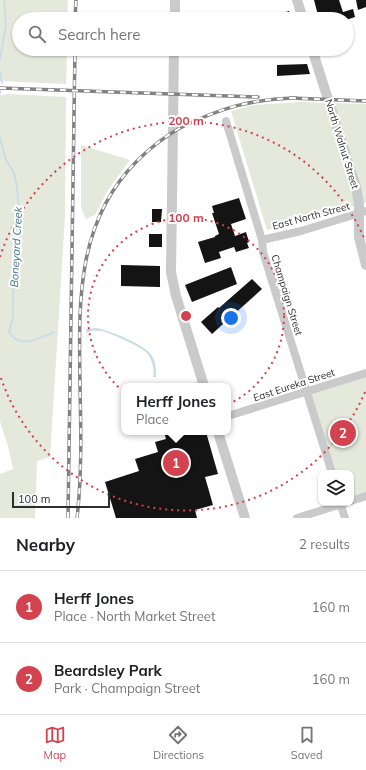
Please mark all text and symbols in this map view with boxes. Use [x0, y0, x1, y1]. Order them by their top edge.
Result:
search box [12, 12, 354, 56]
icon: search [26, 23, 48, 45]
text: Search here [58, 25, 140, 44]
street label: North Walnut Street [322, 97, 362, 191]
text: 200 m [168, 113, 204, 128]
street label: East North Street [271, 199, 352, 233]
water label: Boneyard Creek [7, 206, 25, 288]
text: 100 m [168, 210, 204, 225]
street label: Champaign Street [269, 253, 306, 338]
your location [221, 308, 241, 328]
centre of rings [179, 309, 193, 323]
street label: East Eureka Street [252, 366, 337, 404]
popup [121, 383, 231, 435]
text: Herff Jones [136, 392, 216, 411]
text: Place [136, 411, 169, 427]
pin: 2 [330, 418, 356, 448]
pin: 1 [163, 448, 189, 478]
map controls [318, 470, 354, 506]
button: layers [318, 470, 354, 506]
scale bar [12, 490, 110, 509]
text: 100 m [18, 492, 50, 506]
text: Nearby [16, 534, 75, 555]
text: 2 results [299, 536, 350, 552]
text: Herff Jones [54, 589, 134, 608]
text: 1 [25, 599, 33, 615]
text: 160 m [312, 599, 350, 615]
text: Place · North Market Street [54, 608, 215, 624]
text: Beardsley Park [54, 661, 162, 680]
text: 2 [25, 671, 33, 687]
text: 160 m [312, 671, 350, 687]
text: Park · Champaign Street [54, 680, 200, 696]
tab: Map [43, 724, 66, 762]
tab: Directions [153, 724, 204, 762]
tab: Saved [291, 724, 323, 762]

